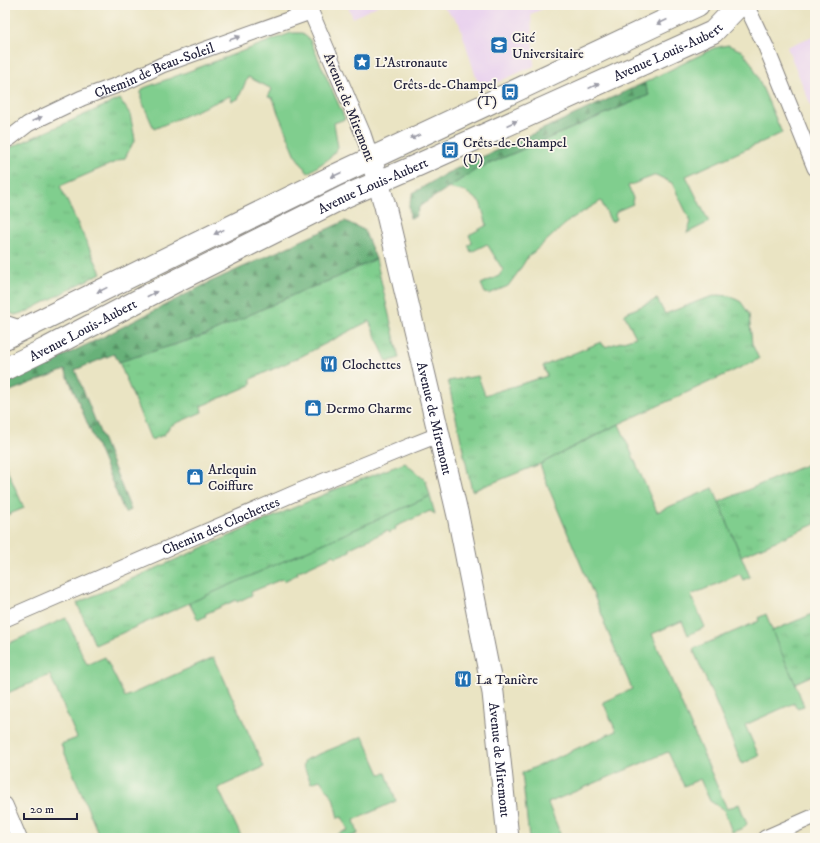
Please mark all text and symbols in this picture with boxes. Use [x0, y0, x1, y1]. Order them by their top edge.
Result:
street label: Avenue Louis-Aubert [611, 19, 728, 86]
one-way arrow [657, 19, 668, 25]
place label: Cité Universitaire [512, 29, 584, 63]
one-way arrow [229, 35, 241, 41]
school or university icon: Cité Universitaire [489, 35, 509, 55]
street label: Chemin de Beau-Soleil [92, 39, 218, 103]
street label: Avenue de Miremont [319, 50, 379, 165]
place icon: L'Astronaute [352, 52, 372, 72]
place label: L'Astronaute [375, 54, 448, 72]
place label: Crêts-de-Champel (T) [393, 76, 498, 110]
bus stop icon: Crêts-de-Champel (T) [500, 82, 520, 102]
one-way arrow [588, 83, 599, 89]
one-way arrow [31, 116, 43, 122]
one-way arrow [506, 120, 517, 126]
one-way arrow [409, 134, 420, 140]
place label: Crêts-de-Champel (U) [463, 134, 567, 168]
bus stop icon: Crêts-de-Champel (U) [440, 140, 460, 160]
street label: Avenue Louis-Aubert [315, 154, 431, 219]
one-way arrow [330, 172, 341, 178]
one-way arrow [213, 229, 225, 235]
one-way arrow [97, 286, 108, 293]
one-way arrow [146, 290, 158, 297]
street label: Avenue Louis-Aubert [26, 295, 140, 366]
restaurant icon: Clochettes [319, 354, 339, 374]
place label: Clochettes [342, 356, 401, 374]
street label: Avenue de Miremont [412, 360, 456, 477]
shop icon: Dermo Charme [303, 398, 323, 418]
place label: Dermo Charme [326, 400, 412, 418]
place label: Arlequin Coiffure [208, 461, 257, 495]
shop icon: Arlequin Coiffure [185, 467, 205, 487]
street label: Chemin des Clochettes [159, 493, 283, 560]
restaurant icon: La Tanière [453, 669, 473, 689]
place label: La Tanière [476, 671, 538, 689]
street label: Avenue de Miremont [484, 701, 514, 819]
scale bar [24, 795, 77, 821]
text: 20 m [30, 802, 54, 817]

